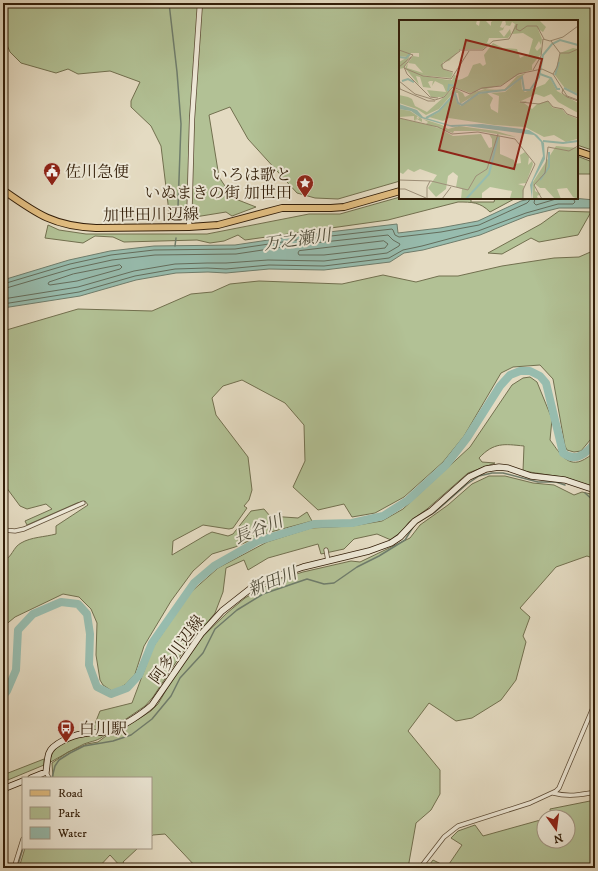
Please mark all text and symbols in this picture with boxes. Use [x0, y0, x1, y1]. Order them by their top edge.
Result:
inset map [399, 20, 578, 199]
public building icon: 佐川急便 [42, 161, 62, 186]
place label: 佐川急便 [65, 162, 129, 182]
place label: いろは歌と いぬまきの街 加世田 [145, 165, 292, 203]
place icon: いろは歌と いぬまきの街 加世田 [295, 173, 315, 198]
street label: 加世田川辺線 [103, 204, 199, 226]
water label: 万之瀬川 [262, 224, 334, 256]
water label: 長谷川 [231, 509, 288, 550]
water label: 新田川 [245, 561, 302, 602]
street label: 阿多川辺線 [145, 611, 208, 688]
bus stop icon: 白川駅 [56, 718, 76, 743]
place label: 白川駅 [79, 719, 127, 739]
legend [22, 777, 152, 849]
text: Road [58, 786, 83, 801]
text: Park [58, 806, 80, 821]
north arrow [536, 809, 576, 849]
text: Water [57, 826, 87, 841]
text: N [552, 830, 564, 846]

